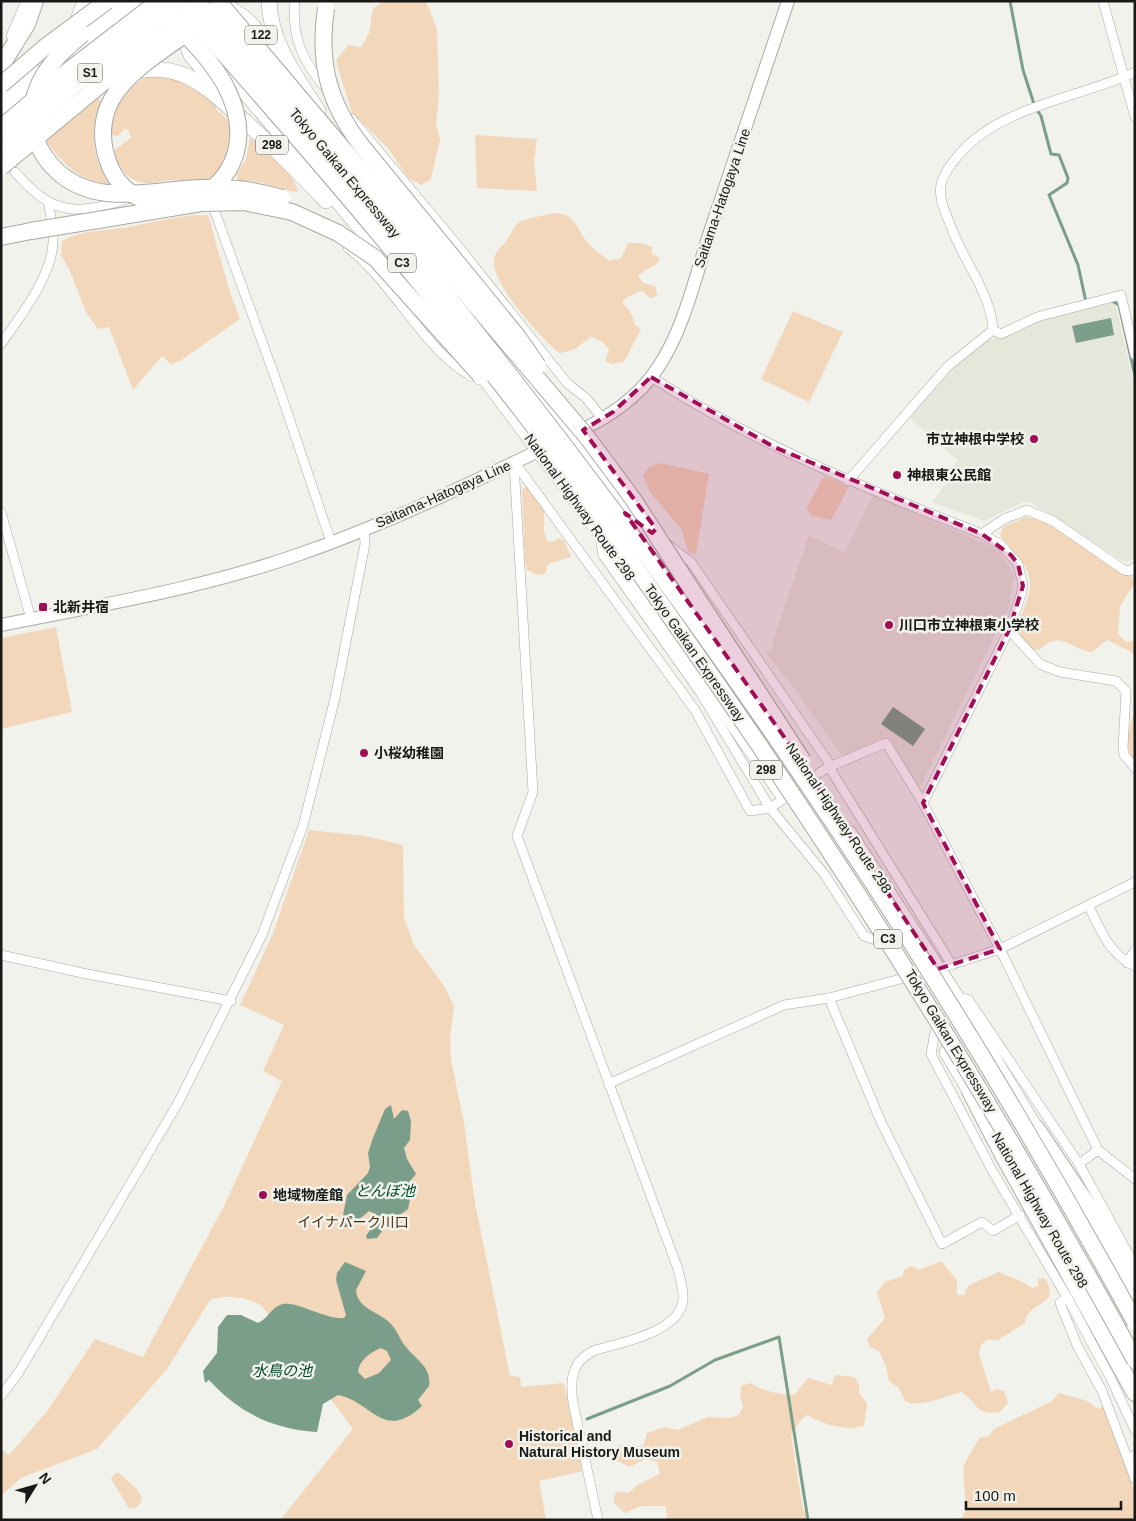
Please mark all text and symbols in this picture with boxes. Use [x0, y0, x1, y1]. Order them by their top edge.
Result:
road number: 122 [245, 26, 277, 44]
road number: S1 [78, 64, 102, 82]
street label: Tokyo Gaikan Expressway [286, 105, 404, 241]
street label: Saitama-Hatogaya Line [691, 126, 753, 270]
road number: 298 [256, 136, 288, 154]
road number: C3 [388, 254, 416, 272]
street label: National Highway Route 298 [521, 431, 639, 584]
place label: 市立神根中学校 [926, 431, 1024, 447]
marker: 市立神根中学校 [1028, 433, 1040, 445]
street label: Saitama-Hatogaya Line [373, 457, 513, 531]
place label: 神根東公民館 [907, 467, 991, 483]
marker: 神根東公民館 [891, 469, 903, 481]
street label: Tokyo Gaikan Expressway [641, 581, 749, 725]
place label: 北新井宿 [53, 599, 109, 615]
marker: 北新井宿 [37, 601, 49, 613]
place label: 川口市立神根東小学校 [899, 617, 1039, 633]
marker: 川口市立神根東小学校 [883, 619, 895, 631]
street label: National Highway Route 298 [783, 740, 895, 896]
place label: 小桜幼稚園 [374, 745, 444, 761]
marker: 小桜幼稚園 [358, 747, 370, 759]
road number: 298 [750, 760, 782, 780]
road number: C3 [874, 930, 902, 949]
street label: Tokyo Gaikan Expressway [902, 967, 1000, 1115]
street label: National Highway Route 298 [989, 1129, 1091, 1291]
water label: とんぼ池 [355, 1182, 417, 1199]
place label: 地域物産館 [273, 1187, 343, 1203]
marker: 地域物産館 [257, 1189, 269, 1201]
park label: イイナパーク川口 [297, 1214, 409, 1230]
water label: 水鳥の池 [252, 1362, 314, 1379]
place label: Historical and Natural History Museum [519, 1428, 680, 1460]
marker: Historical and Natural History Museum [503, 1438, 515, 1450]
north arrow [10, 1461, 60, 1511]
text: N [36, 1469, 55, 1487]
scale bar [966, 1478, 1121, 1510]
text: 100 m [974, 1487, 1016, 1504]

